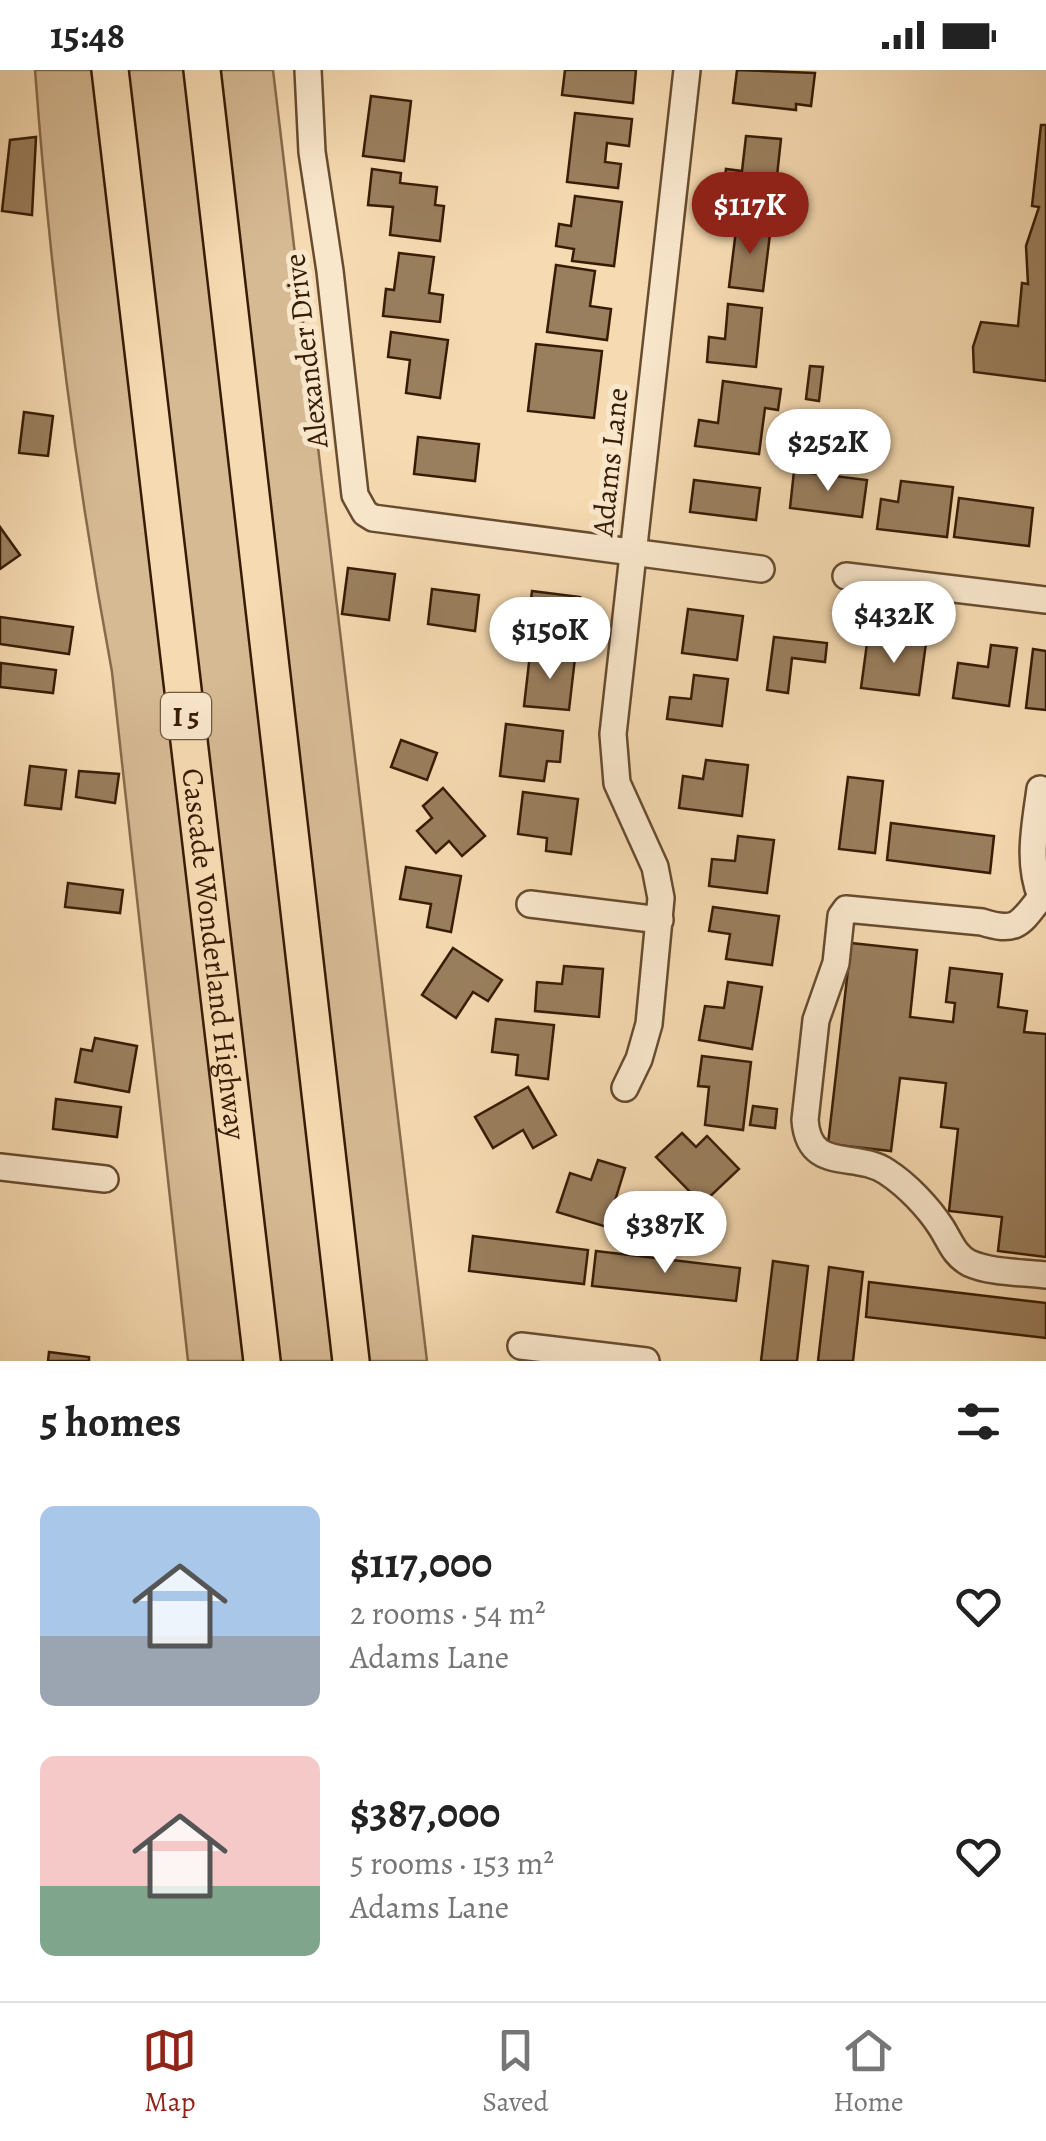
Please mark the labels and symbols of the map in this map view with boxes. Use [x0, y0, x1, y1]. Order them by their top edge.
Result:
pin: $117K [680, 172, 820, 257]
street label: Alexander Drive [274, 252, 338, 451]
street label: Adams Lane [582, 386, 638, 539]
pin: $252K [758, 409, 898, 494]
pin: $432K [824, 581, 964, 666]
pin: $150K [480, 597, 620, 682]
road number: I 5 [161, 693, 211, 739]
street label: Cascade Wonderland Highway [172, 766, 256, 1142]
pin: $387K [595, 1191, 735, 1276]

